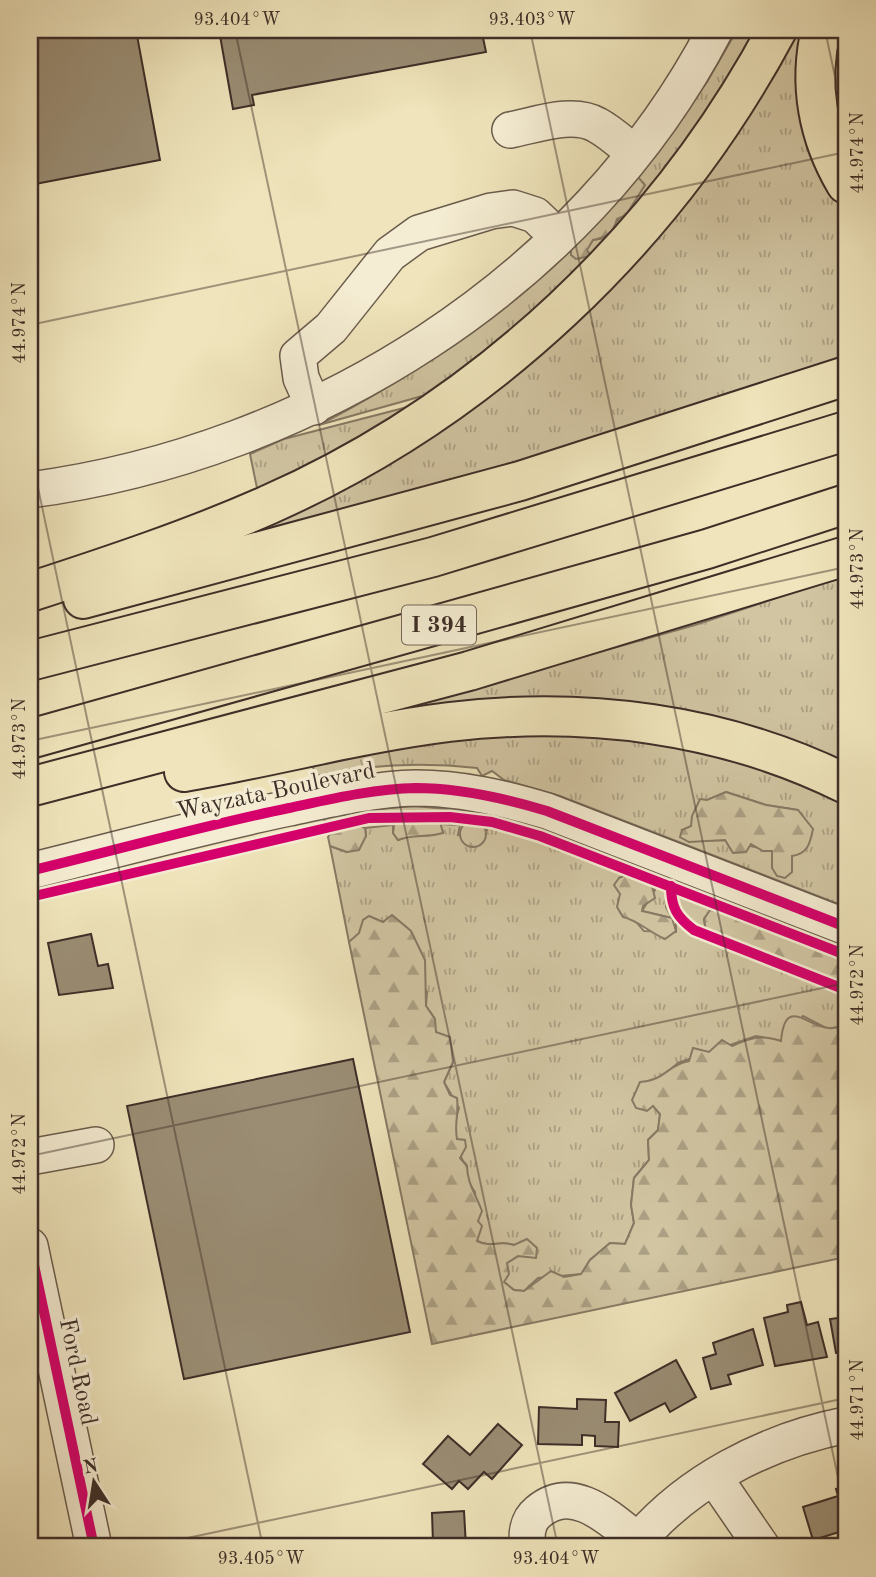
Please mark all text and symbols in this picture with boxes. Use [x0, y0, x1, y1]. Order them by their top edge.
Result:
text: 93.404°W [194, 11, 280, 29]
text: 93.403°W [489, 11, 575, 29]
text: 44.974°N [849, 112, 867, 194]
text: 44.974°N [11, 282, 29, 364]
text: 44.973°N [849, 528, 867, 610]
road number: I 394 [402, 606, 476, 645]
text: 44.973°N [11, 698, 29, 780]
street label: Wayzata Boulevard [175, 759, 377, 825]
text: 44.972°N [849, 944, 867, 1026]
text: 44.972°N [11, 1113, 29, 1195]
street label: Ford Road [54, 1316, 100, 1428]
text: 44.971°N [849, 1359, 867, 1441]
north arrow [60, 1448, 130, 1518]
text: N [82, 1457, 101, 1479]
text: 93.405°W [218, 1550, 304, 1568]
text: 93.404°W [513, 1550, 599, 1568]

